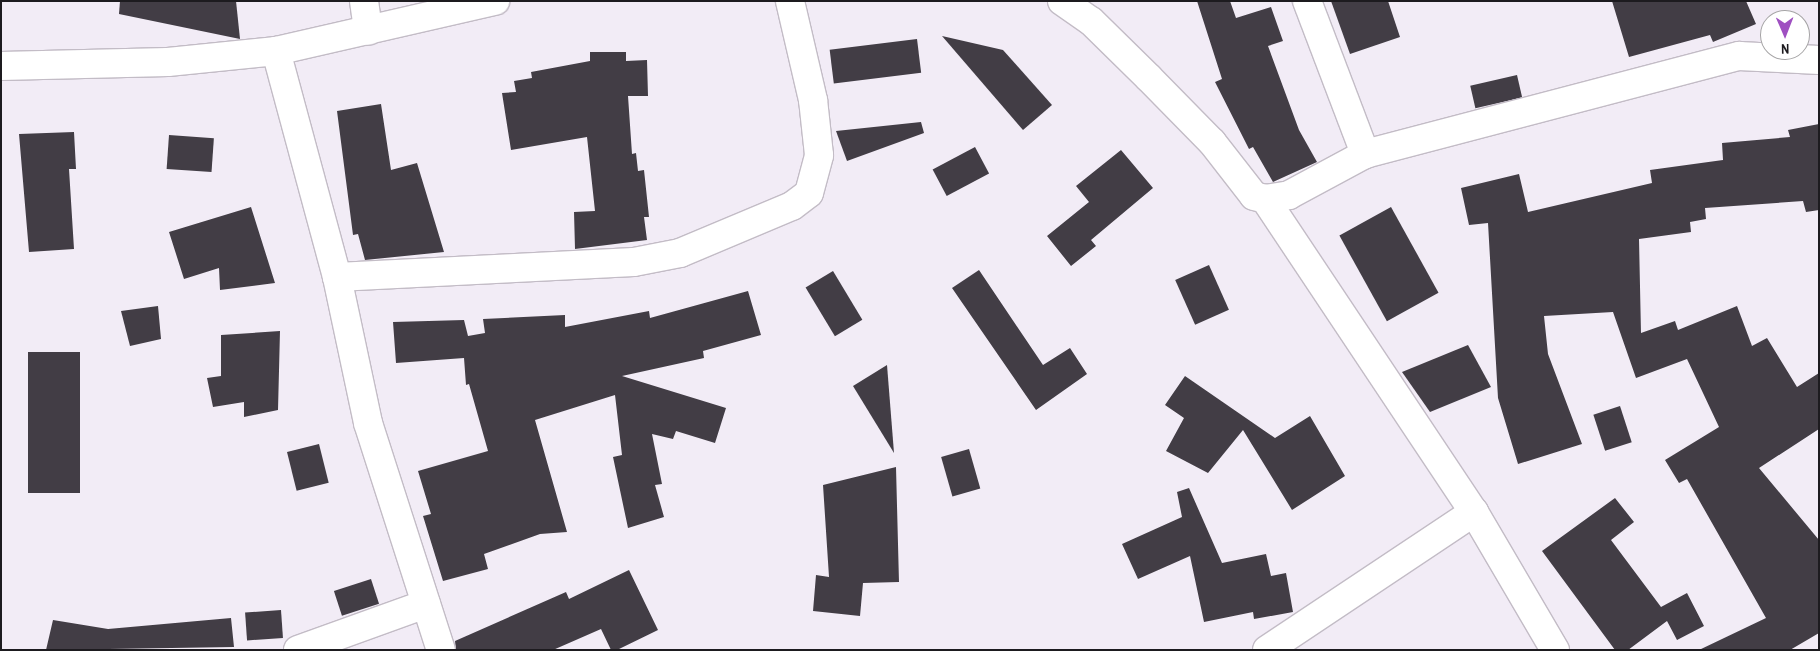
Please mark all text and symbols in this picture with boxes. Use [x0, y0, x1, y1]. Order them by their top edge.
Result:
north arrow [1760, 10, 1810, 60]
text: N [1781, 40, 1790, 58]

